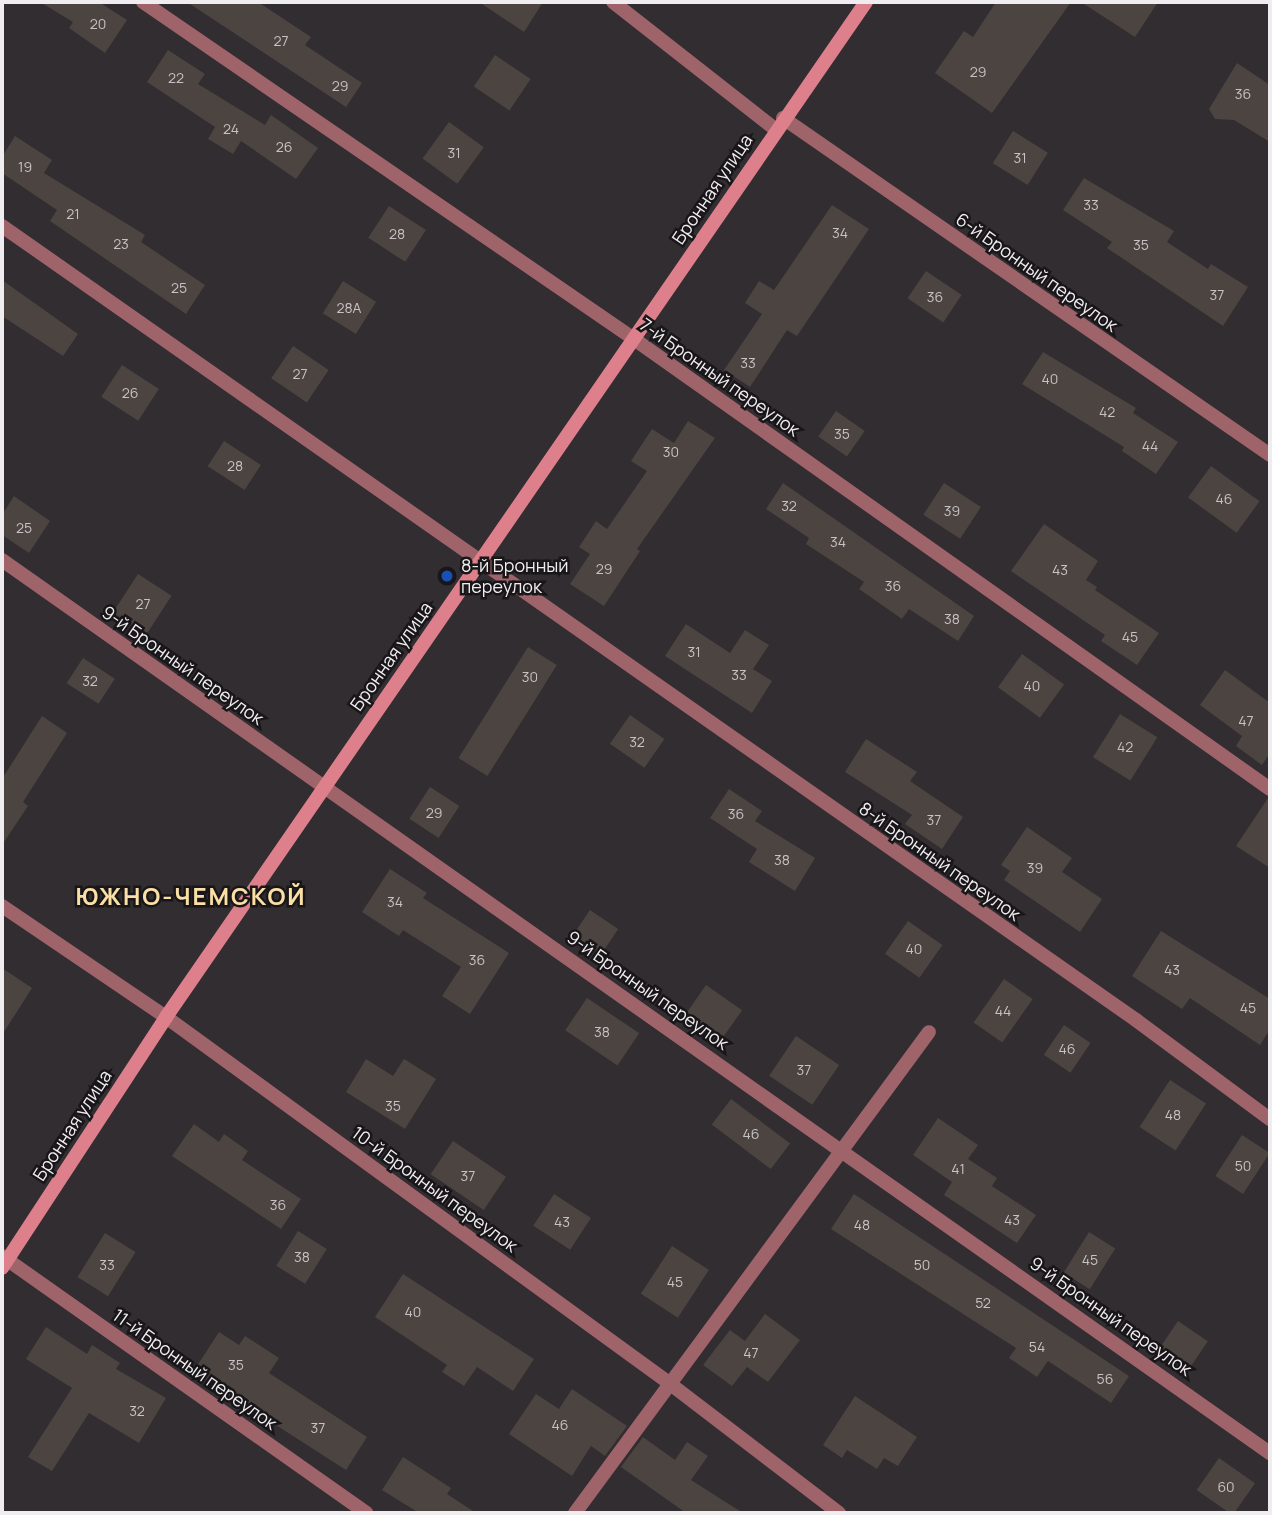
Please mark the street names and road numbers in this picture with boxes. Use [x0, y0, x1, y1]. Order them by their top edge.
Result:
street label: Бронная улица [667, 130, 757, 248]
street label: 6-й Бронный переулок [952, 208, 1122, 336]
street label: 7-й Бронный переулок [636, 314, 804, 440]
street label: Бронная улица [345, 597, 437, 715]
street label: 9-й Бронный переулок [98, 601, 268, 729]
street label: 8-й Бронный переулок [855, 797, 1025, 925]
street label: 9-й Бронный переулок [563, 926, 733, 1054]
street label: Бронная улица [28, 1066, 116, 1184]
street label: 10-й Бронный переулок [348, 1122, 522, 1256]
street label: 9-й Бронный переулок [1026, 1252, 1196, 1380]
street label: 11-й Бронный переулок [109, 1304, 281, 1434]

